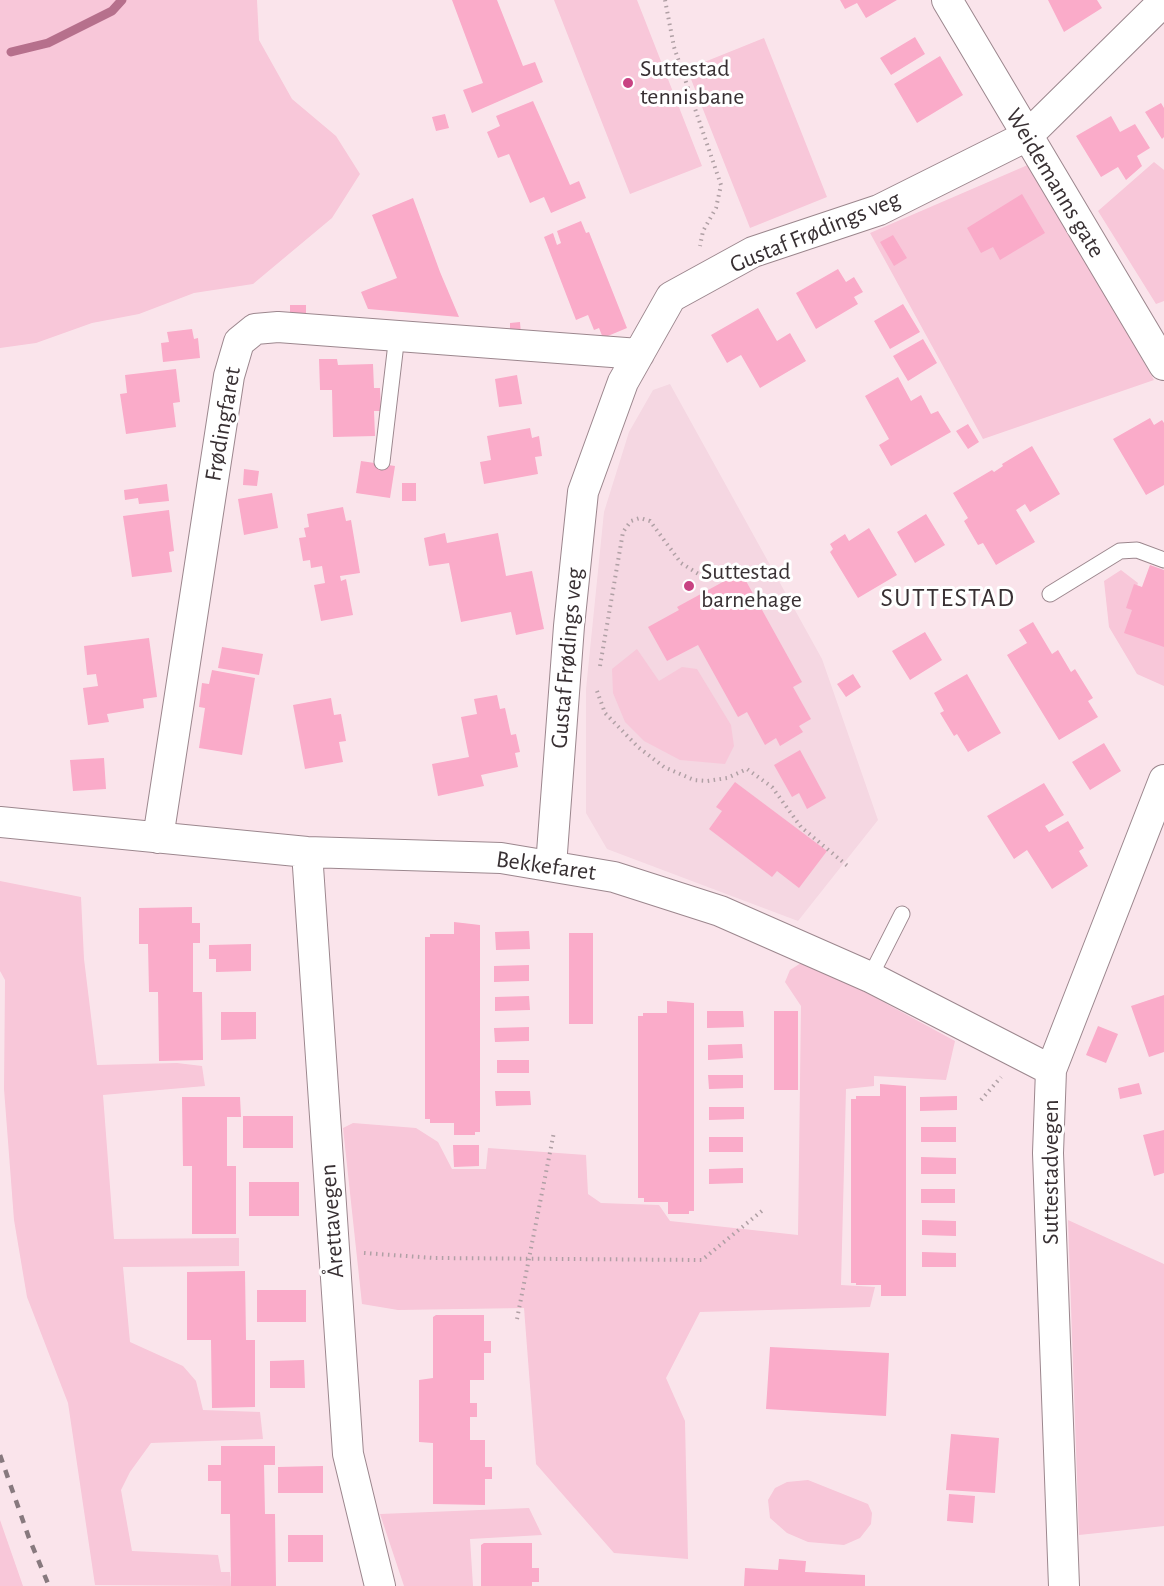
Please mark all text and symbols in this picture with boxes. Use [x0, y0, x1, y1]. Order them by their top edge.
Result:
place label: Suttestad tennisbane [640, 55, 744, 111]
marker: Suttestad tennisbane [621, 76, 635, 90]
street label: Weidemanns gate [999, 103, 1111, 263]
street label: Gustaf Frødings veg [726, 185, 904, 279]
street label: Frødingfaret [199, 365, 247, 483]
place label: Suttestad barnehage [701, 558, 802, 614]
street label: Gustaf Frødings veg [545, 566, 589, 750]
marker: Suttestad barnehage [682, 579, 696, 593]
district label: SUTTESTAD [880, 582, 1016, 614]
street label: Bekkefaret [494, 845, 598, 887]
street label: Suttestadvegen [1037, 1099, 1065, 1245]
street label: Årettavegen [314, 1163, 350, 1279]

